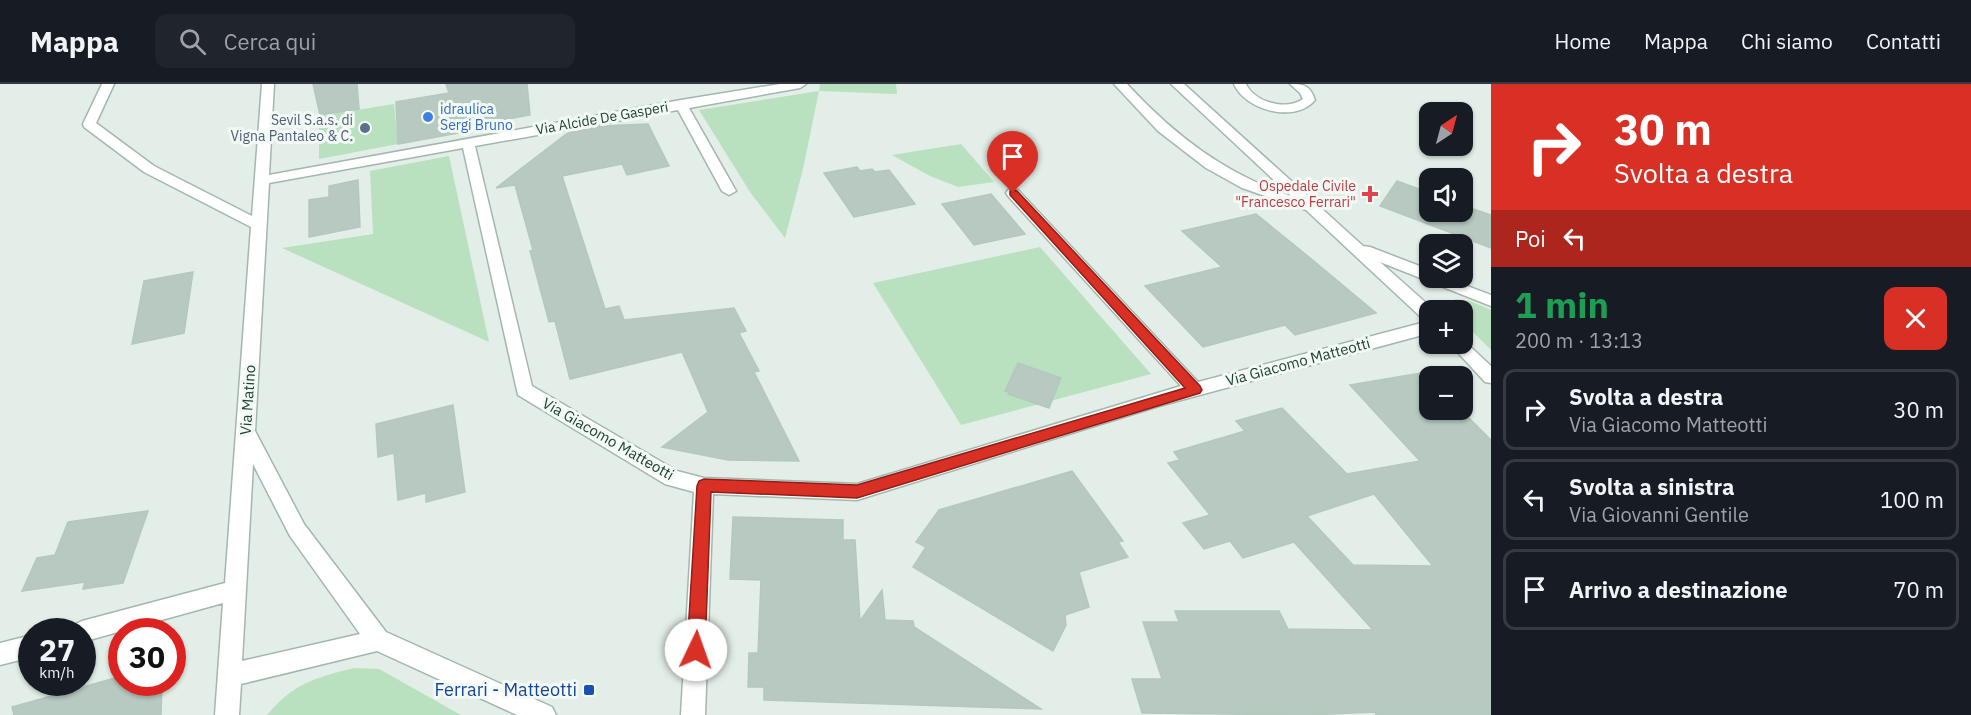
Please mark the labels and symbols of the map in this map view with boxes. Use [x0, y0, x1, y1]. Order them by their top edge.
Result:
street label: Via Alcide De Gasperi [534, 97, 670, 139]
place label: idraulica Sergi Bruno [440, 100, 513, 134]
north arrow [1419, 102, 1473, 156]
marker: idraulica Sergi Bruno [421, 110, 435, 124]
place label: Sevil S.a.s. di Vigna Pantaleo & C. [231, 111, 353, 145]
marker: Sevil S.a.s. di Vigna Pantaleo & C. [358, 121, 372, 135]
pin [987, 131, 1038, 193]
place label: Ospedale Civile "Francesco Ferrari" [1235, 177, 1356, 211]
marker: Ospedale Civile "Francesco Ferrari" [1361, 185, 1379, 203]
street label: Via Giacomo Matteotti [1224, 333, 1372, 390]
street label: Via Matino [236, 364, 259, 436]
street label: Via Giacomo Matteotti [539, 393, 677, 484]
speed limit sign: 30 [108, 618, 186, 696]
position arrow [664, 618, 728, 682]
place label: Ferrari - Matteotti [434, 678, 577, 701]
marker: Ferrari - Matteotti [582, 683, 596, 697]

